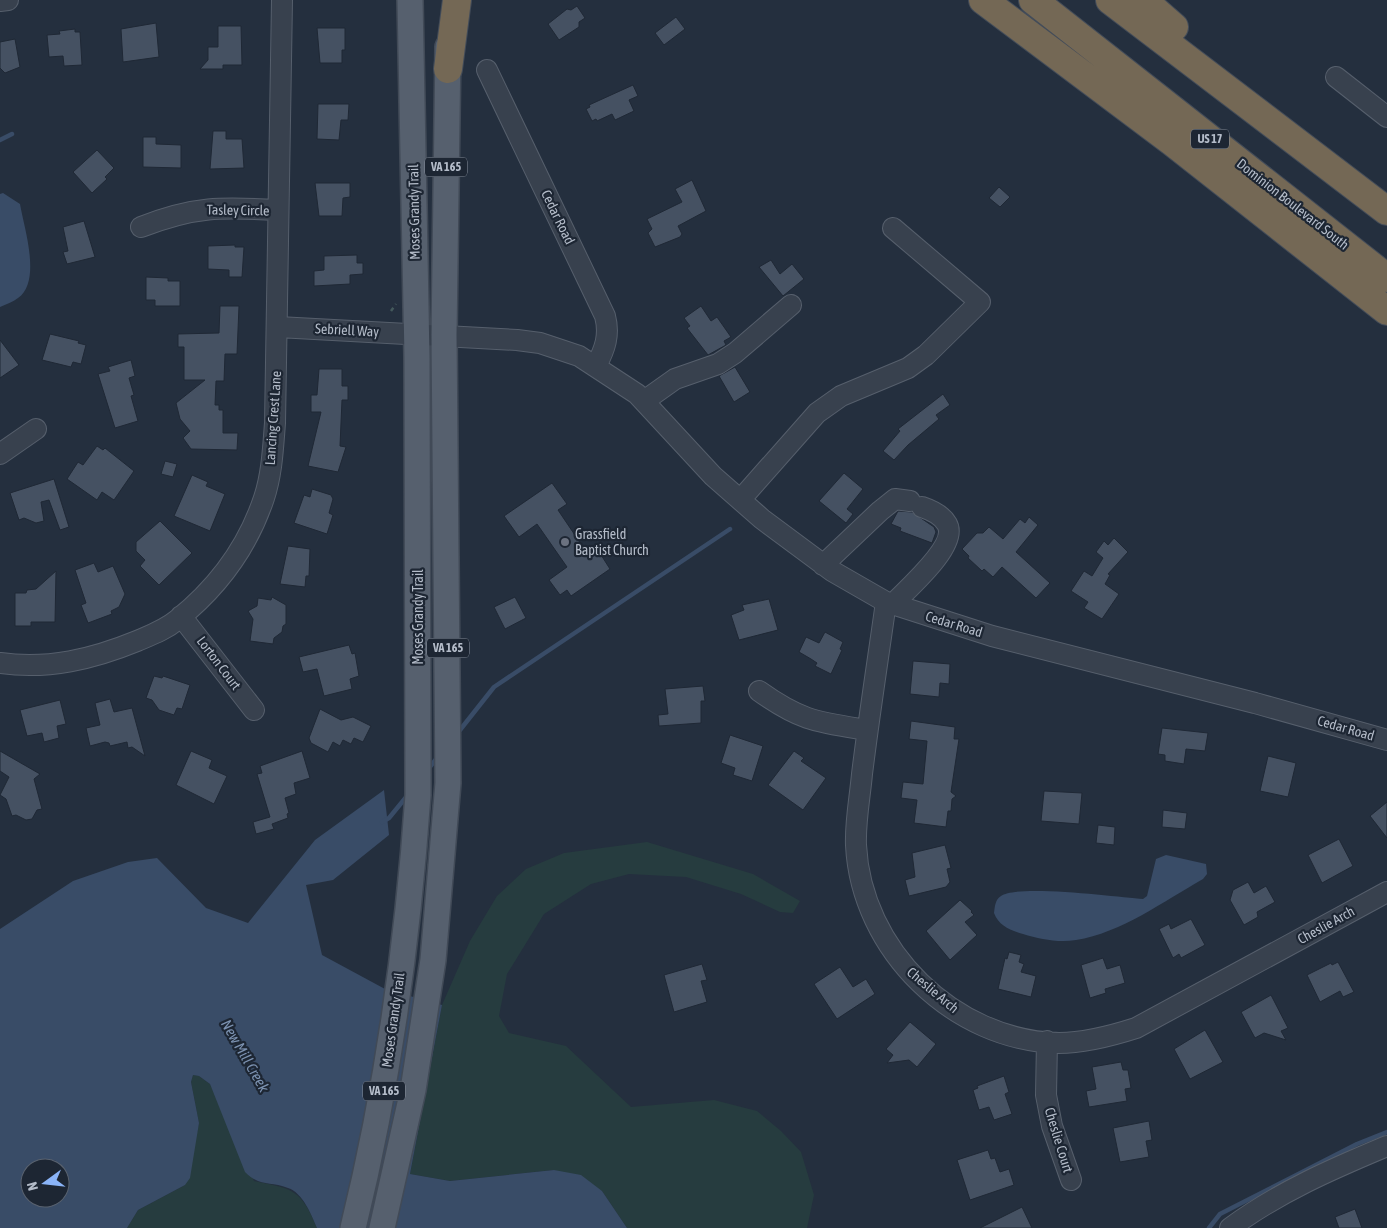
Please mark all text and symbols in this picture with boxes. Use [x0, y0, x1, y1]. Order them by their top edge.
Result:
road number: US 17 [1191, 130, 1229, 148]
street label: Dominion Boulevard South [1234, 155, 1352, 253]
road number: VA 165 [425, 158, 467, 176]
street label: Moses Grandy Trail [405, 164, 423, 260]
street label: Cedar Road [538, 187, 578, 247]
street label: Tasley Circle [206, 201, 270, 219]
street label: Sebriell Way [315, 320, 380, 340]
street label: Lancing Crest Lane [262, 370, 284, 466]
place label: Grassfield Baptist Church [575, 526, 649, 558]
marker: Grassfield Baptist Church [559, 536, 571, 548]
street label: Moses Grandy Trail [410, 569, 426, 665]
street label: Cedar Road [924, 608, 984, 640]
street label: Lorton Court [194, 633, 244, 693]
road number: VA 165 [427, 638, 469, 658]
street label: Cedar Road [1316, 712, 1376, 744]
street label: Cheslie Arch [1295, 903, 1357, 947]
street label: Cheslie Arch [904, 964, 962, 1016]
street label: Moses Grandy Trail [378, 971, 408, 1068]
water label: New Mill Creek [218, 1017, 273, 1095]
road number: VA 165 [363, 1082, 405, 1100]
street label: Cheslie Court [1042, 1105, 1076, 1175]
north arrow [20, 1158, 70, 1208]
text: N [24, 1180, 41, 1192]

